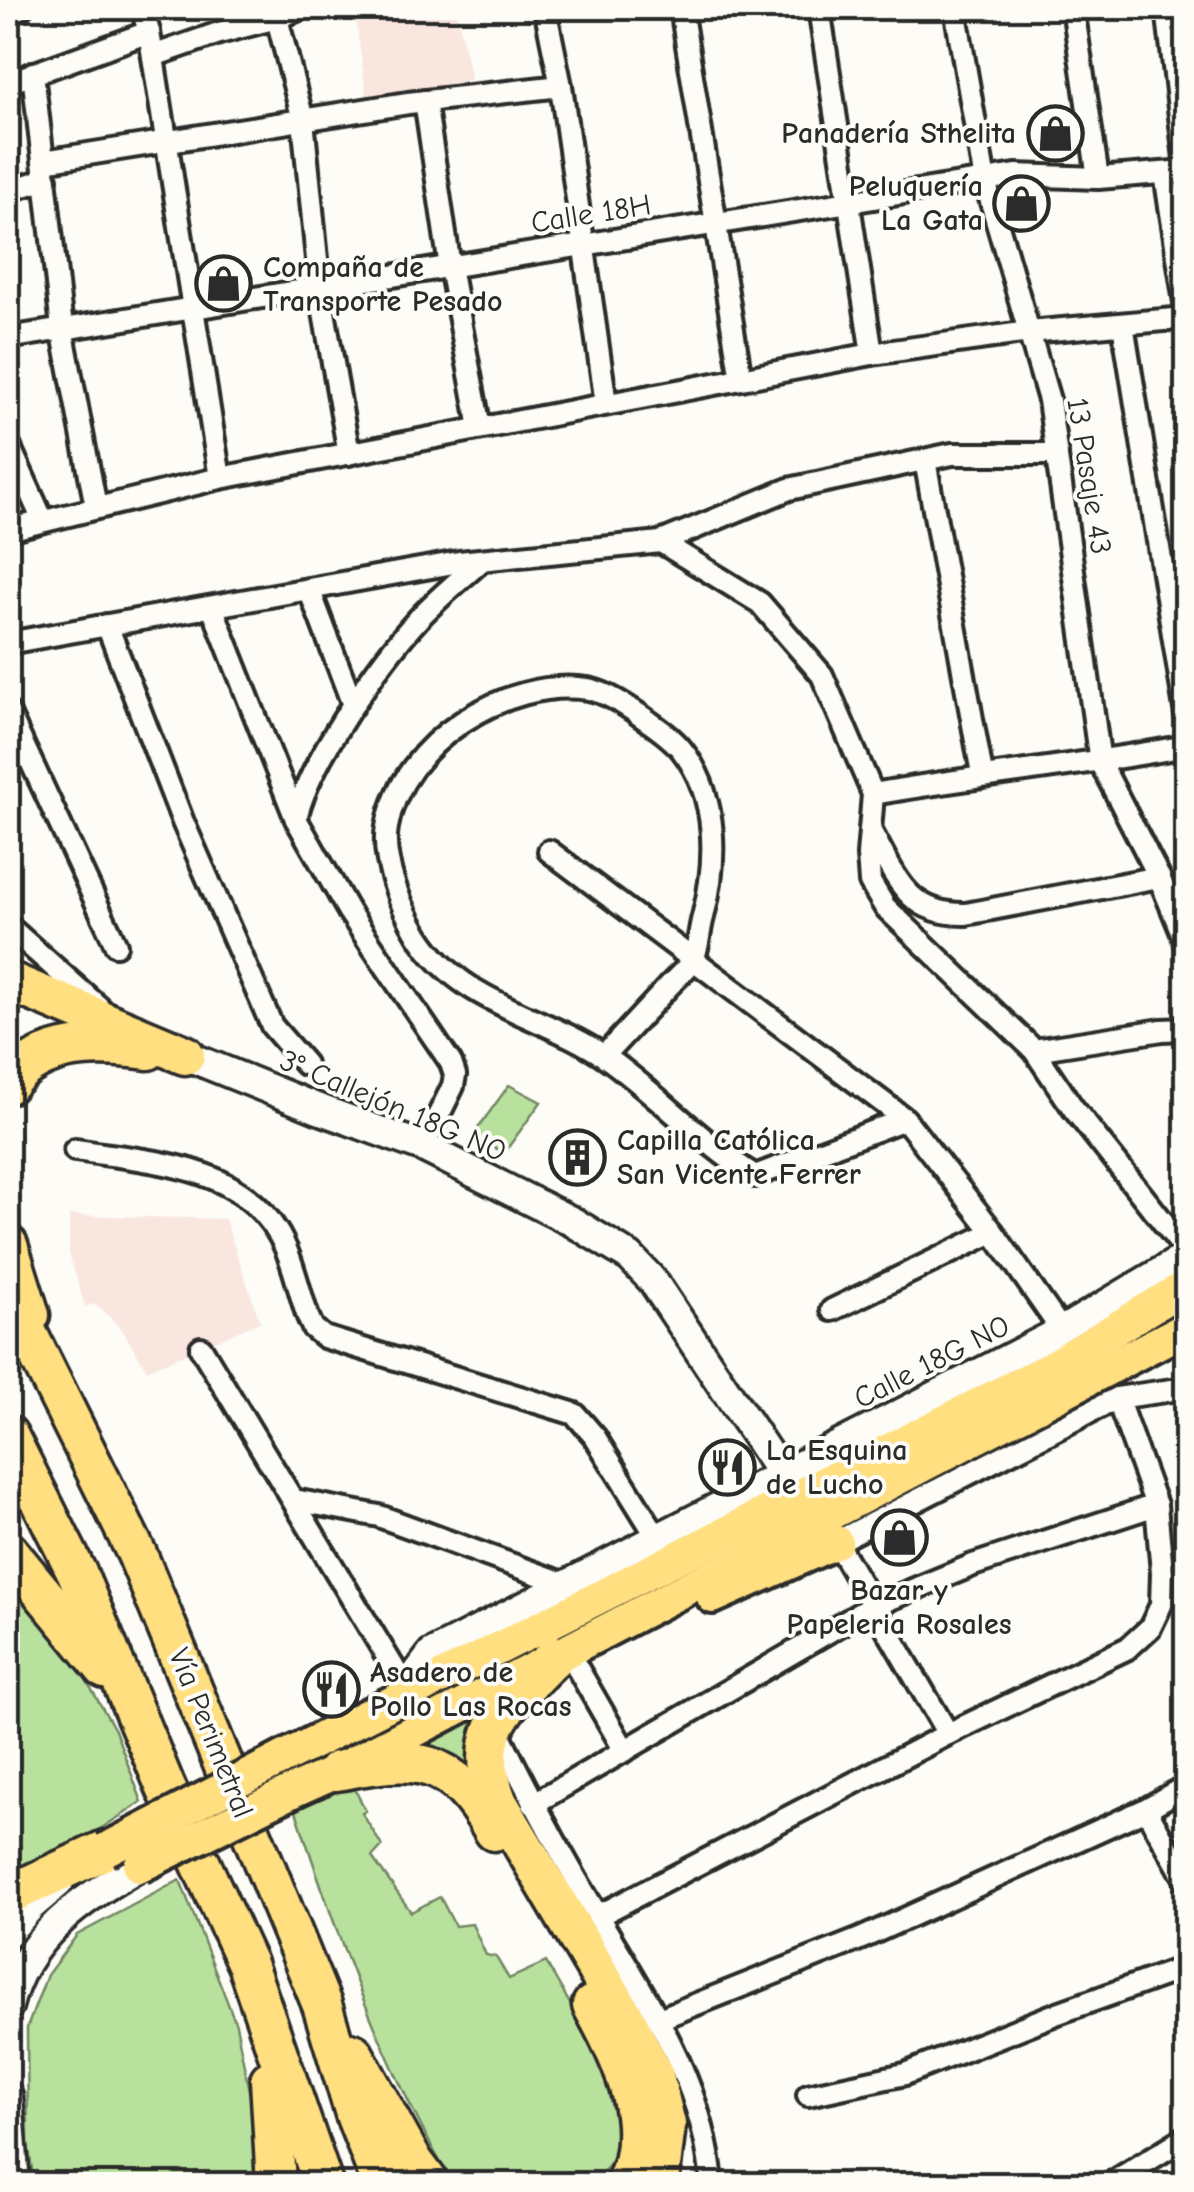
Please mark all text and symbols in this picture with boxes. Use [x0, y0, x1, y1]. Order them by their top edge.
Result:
shop icon: Panadería Sthelita [1025, 103, 1085, 163]
place label: Panadería Sthelita [781, 116, 1016, 151]
place label: Peluquería La Gata [849, 169, 983, 238]
shop icon: Peluquería La Gata [992, 173, 1052, 233]
street label: Calle 18H [528, 187, 654, 241]
place label: Compaña de Transporte Pesado [263, 250, 502, 319]
shop icon: Compaña de Transporte Pesado [194, 254, 254, 314]
street label: 13 Pasaje 43 [1059, 395, 1119, 557]
street label: 3° Callejón 18G NO [275, 1043, 511, 1169]
place label: Capilla Católica San Vicente Ferrer [617, 1123, 861, 1192]
building icon: Capilla Católica San Vicente Ferrer [548, 1127, 608, 1187]
street label: Calle 18G NO [848, 1308, 1016, 1416]
place label: La Esquina de Lucho [766, 1433, 908, 1502]
restaurant icon: La Esquina de Lucho [697, 1437, 757, 1497]
shop icon: Bazar y Papeleria Rosales [869, 1508, 929, 1568]
place label: Bazar y Papeleria Rosales [787, 1573, 1011, 1642]
street label: Vía Perimetral [161, 1643, 261, 1823]
place label: Asadero de Pollo Las Rocas [370, 1655, 572, 1724]
restaurant icon: Asadero de Pollo Las Rocas [301, 1659, 361, 1719]

